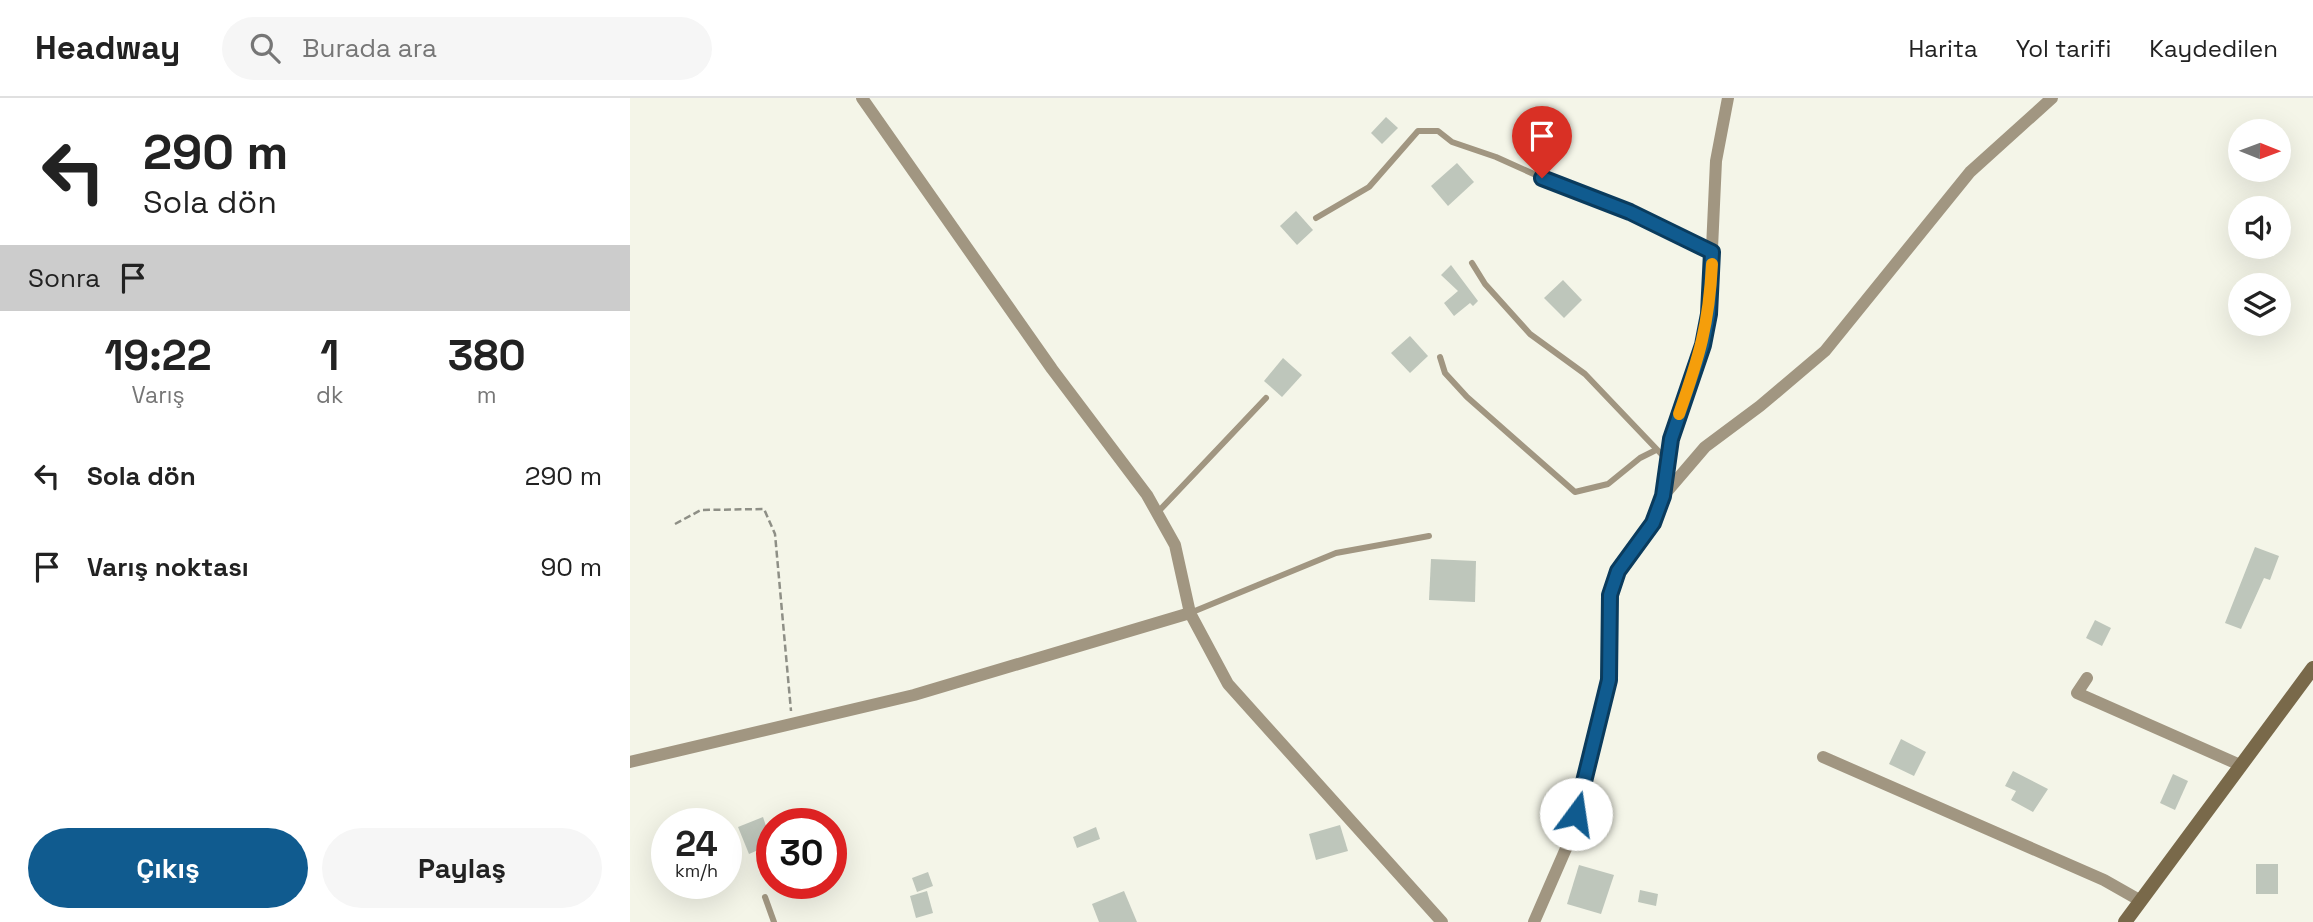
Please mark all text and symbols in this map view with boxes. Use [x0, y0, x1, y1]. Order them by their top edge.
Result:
search box [222, 17, 712, 80]
text: Headway [35, 27, 180, 69]
icon: search [246, 29, 284, 67]
text: Burada ara [302, 31, 437, 65]
text: Harita [1908, 33, 1978, 64]
text: Yol tarifi [2016, 33, 2111, 64]
text: Kaydedilen [2149, 33, 2278, 64]
pin [1512, 106, 1572, 178]
icon: arrive [1523, 117, 1561, 155]
north arrow [2228, 119, 2291, 182]
map controls [2228, 119, 2291, 336]
text: 290 m [143, 121, 288, 183]
icon: left [28, 126, 119, 217]
text: Sola dön [143, 182, 277, 222]
button: sound [2228, 196, 2291, 259]
icon: arrive [114, 259, 152, 297]
text: Sonra [28, 261, 100, 295]
button: layers [2228, 273, 2291, 336]
text: 19:22 [104, 329, 212, 382]
text: 1 [320, 329, 339, 382]
text: 380 [448, 329, 526, 382]
text: Varış [132, 380, 185, 410]
text: dk [316, 380, 343, 410]
text: m [477, 380, 497, 410]
icon: left [28, 457, 66, 495]
text: Sola dön [87, 459, 196, 493]
text: 290 m [525, 459, 602, 493]
icon: arrive [28, 548, 66, 586]
text: Varış noktası [87, 550, 249, 584]
text: 90 m [540, 550, 602, 584]
position arrow [1539, 777, 1613, 851]
speed limit sign: 30 [756, 808, 847, 899]
text: 24 [675, 822, 718, 866]
button: Çıkış [28, 828, 308, 908]
button: Paylaş [322, 828, 602, 908]
text: km/h [675, 859, 718, 882]

